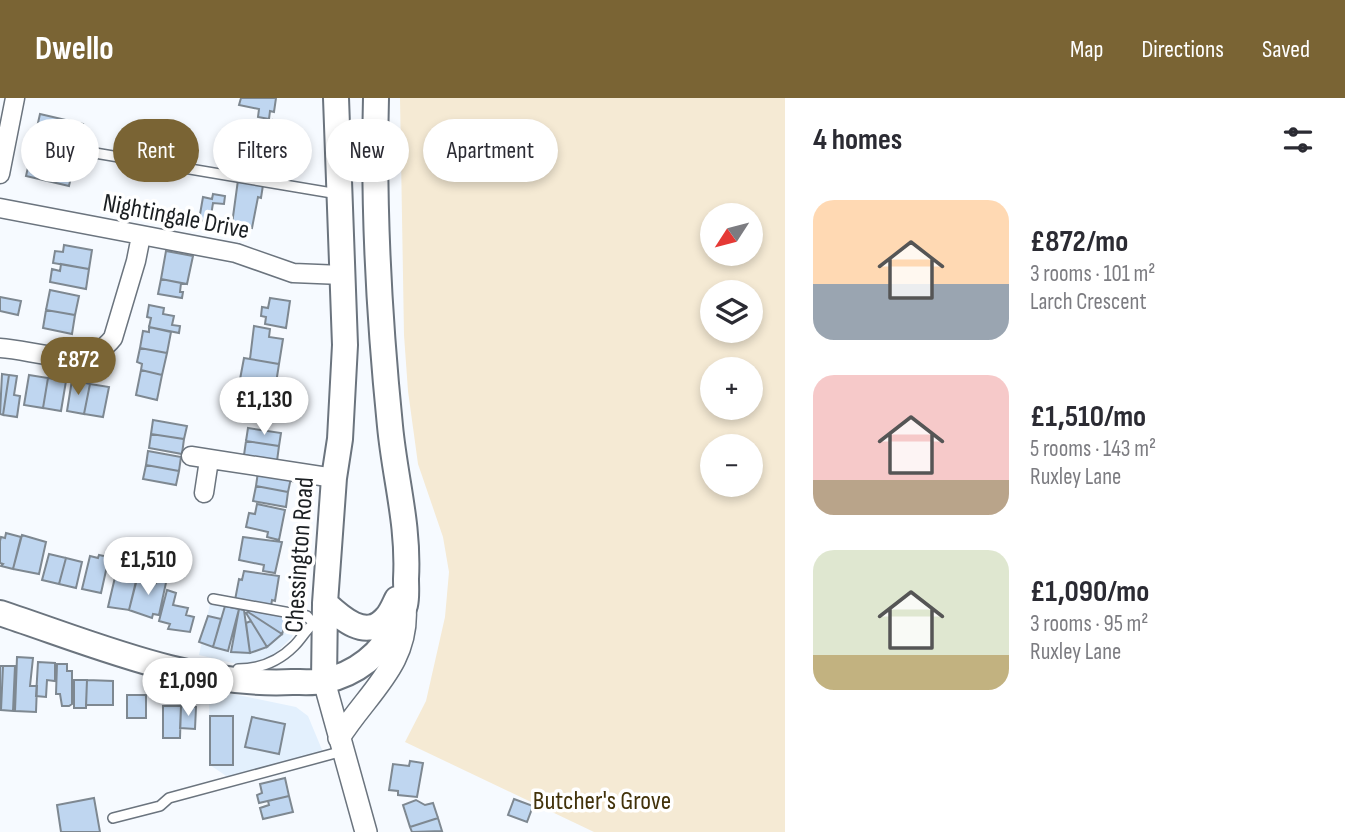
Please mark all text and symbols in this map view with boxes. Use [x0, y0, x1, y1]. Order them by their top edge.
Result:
text: Dwello [35, 29, 114, 69]
text: Map [1070, 35, 1103, 64]
text: Directions [1141, 35, 1224, 64]
text: Saved [1262, 35, 1310, 64]
chip: Buy [21, 119, 99, 182]
chip: Rent [113, 119, 199, 182]
chip: Filters [213, 119, 312, 182]
chip: New [326, 119, 409, 182]
chip: Apartment [423, 119, 558, 182]
icon: filters [1279, 121, 1317, 159]
text: 4 homes [813, 122, 902, 158]
street label: Nightingale Drive [100, 188, 252, 246]
north arrow [700, 203, 763, 266]
map controls [700, 203, 763, 497]
text: £872/mo [1030, 224, 1128, 260]
icon: home [869, 228, 953, 312]
text: 3 rooms · 101 m² [1030, 260, 1155, 288]
button: layers [700, 280, 763, 343]
text: Larch Crescent [1030, 288, 1146, 316]
pin: £872 [37, 338, 119, 397]
text: £872 [57, 346, 99, 374]
button: + [700, 357, 763, 420]
pin: £1,130 [207, 378, 321, 437]
text: £1,130 [236, 386, 293, 414]
text: £1,510/mo [1030, 399, 1146, 435]
icon: home [869, 403, 953, 487]
button: − [700, 434, 763, 497]
text: 5 rooms · 143 m² [1030, 435, 1156, 463]
text: Ruxley Lane [1030, 463, 1121, 491]
street label: Chessington Road [279, 476, 321, 634]
pin: £1,510 [91, 538, 205, 597]
text: £1,510 [120, 546, 176, 574]
text: £1,090/mo [1030, 574, 1149, 610]
icon: home [869, 578, 953, 662]
text: 3 rooms · 95 m² [1030, 610, 1149, 638]
text: Ruxley Lane [1030, 638, 1121, 666]
pin: £1,090 [131, 658, 245, 718]
text: £1,090 [158, 667, 218, 695]
park label: Butcher's Grove [533, 786, 671, 817]

